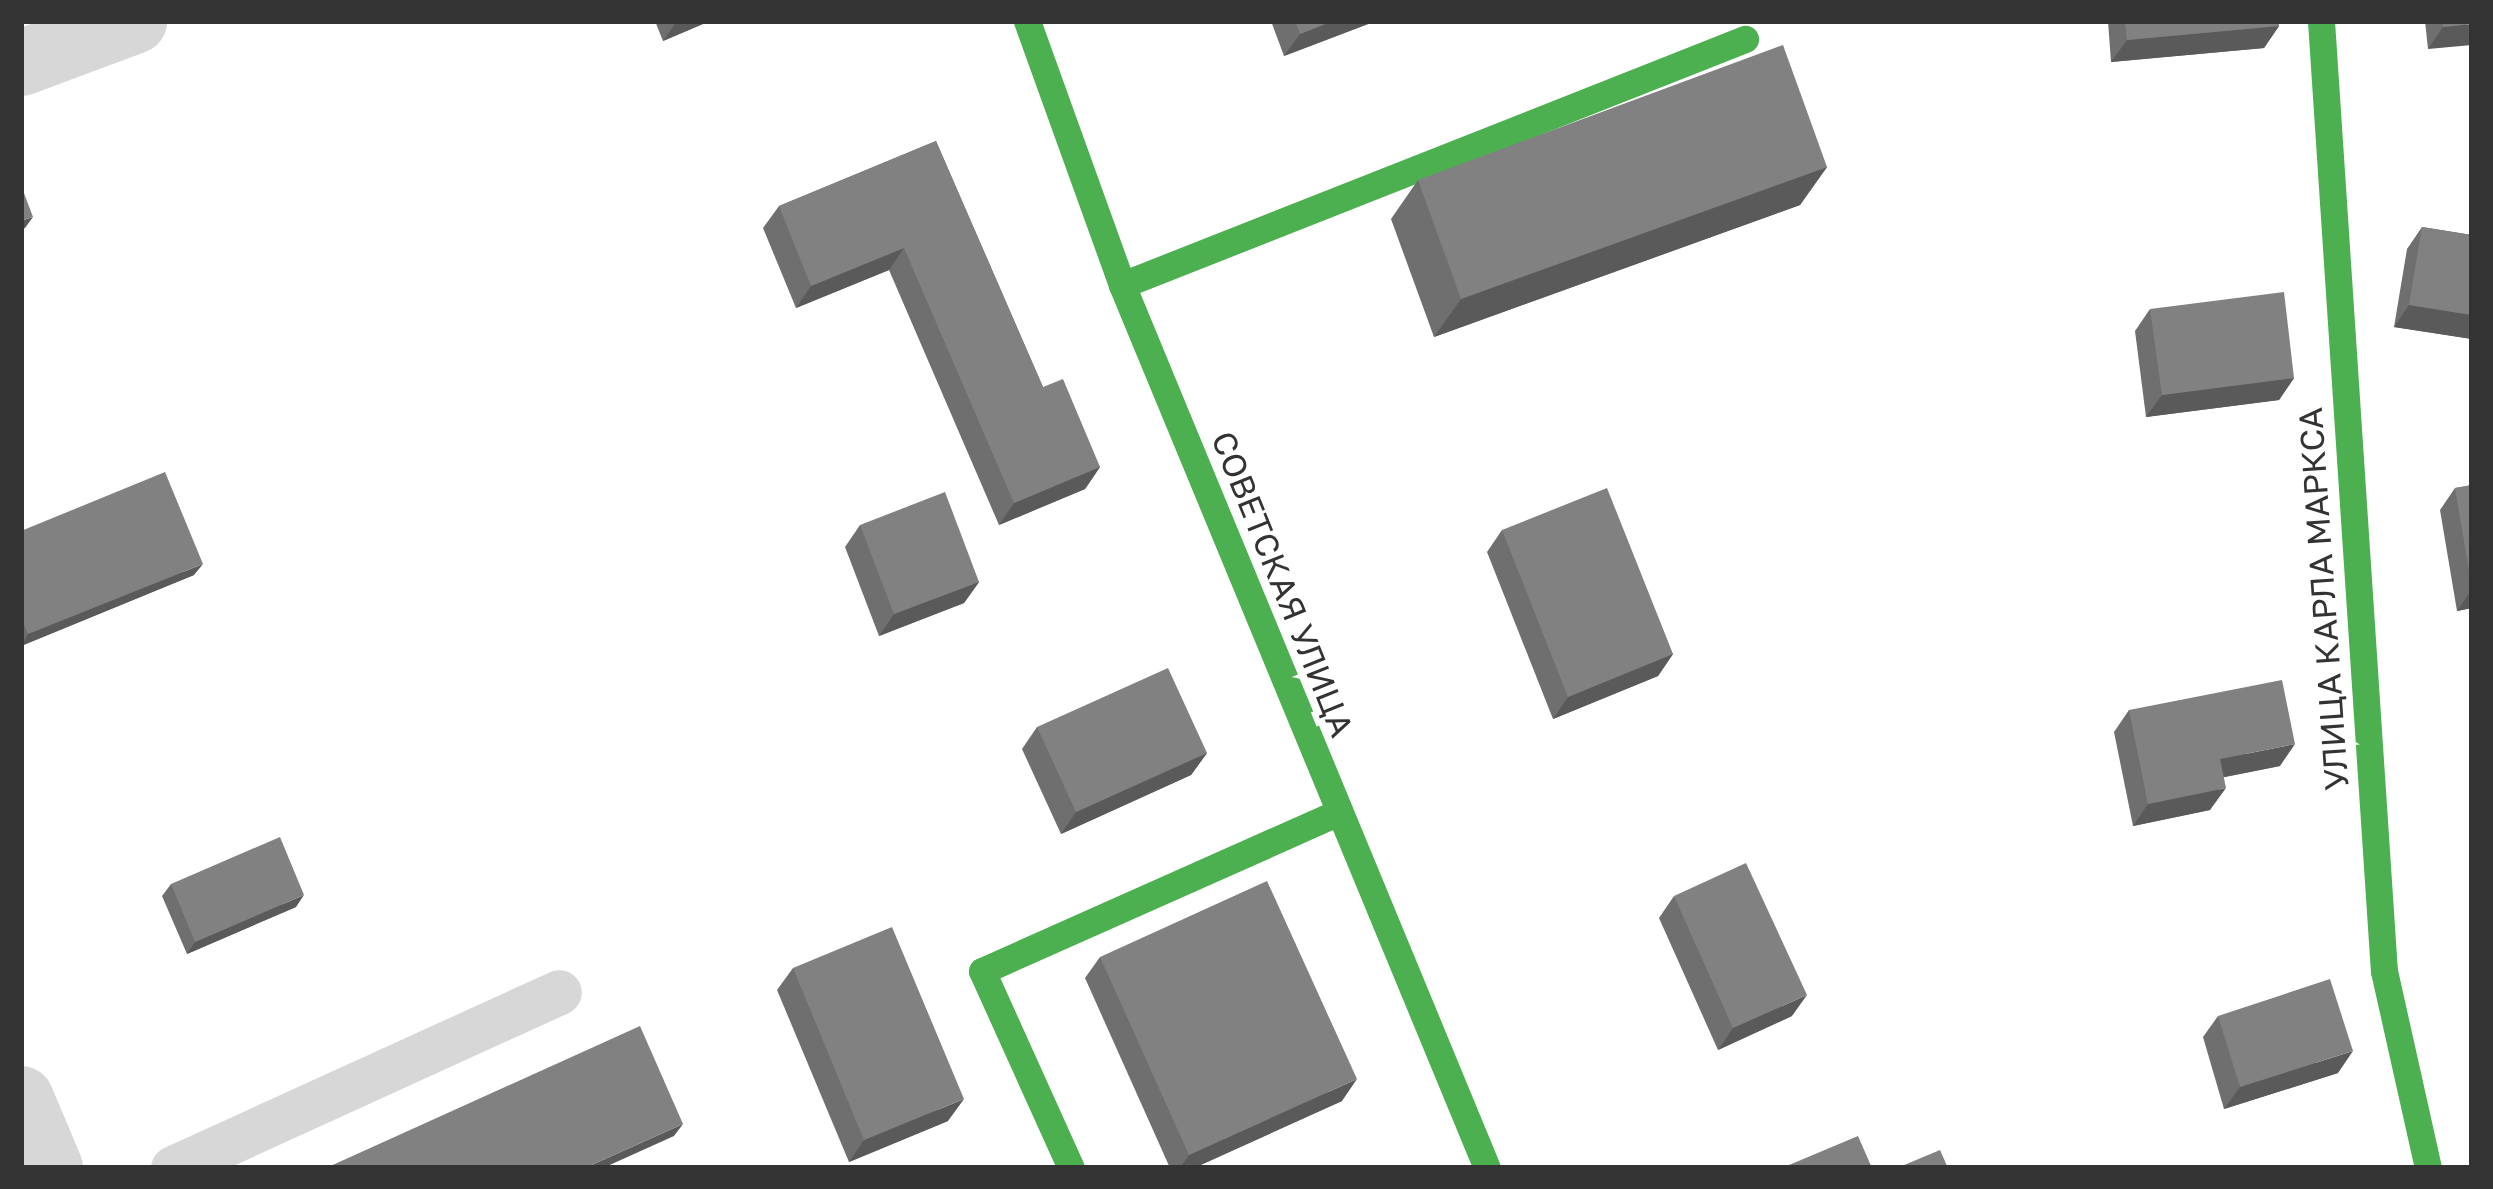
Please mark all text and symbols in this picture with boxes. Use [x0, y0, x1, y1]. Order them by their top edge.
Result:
street label: УЛИЦА КАРЛА МАРКСА [2290, 406, 2356, 792]
street label: СОВЕТСКАЯ УЛИЦА [1204, 426, 1362, 742]

